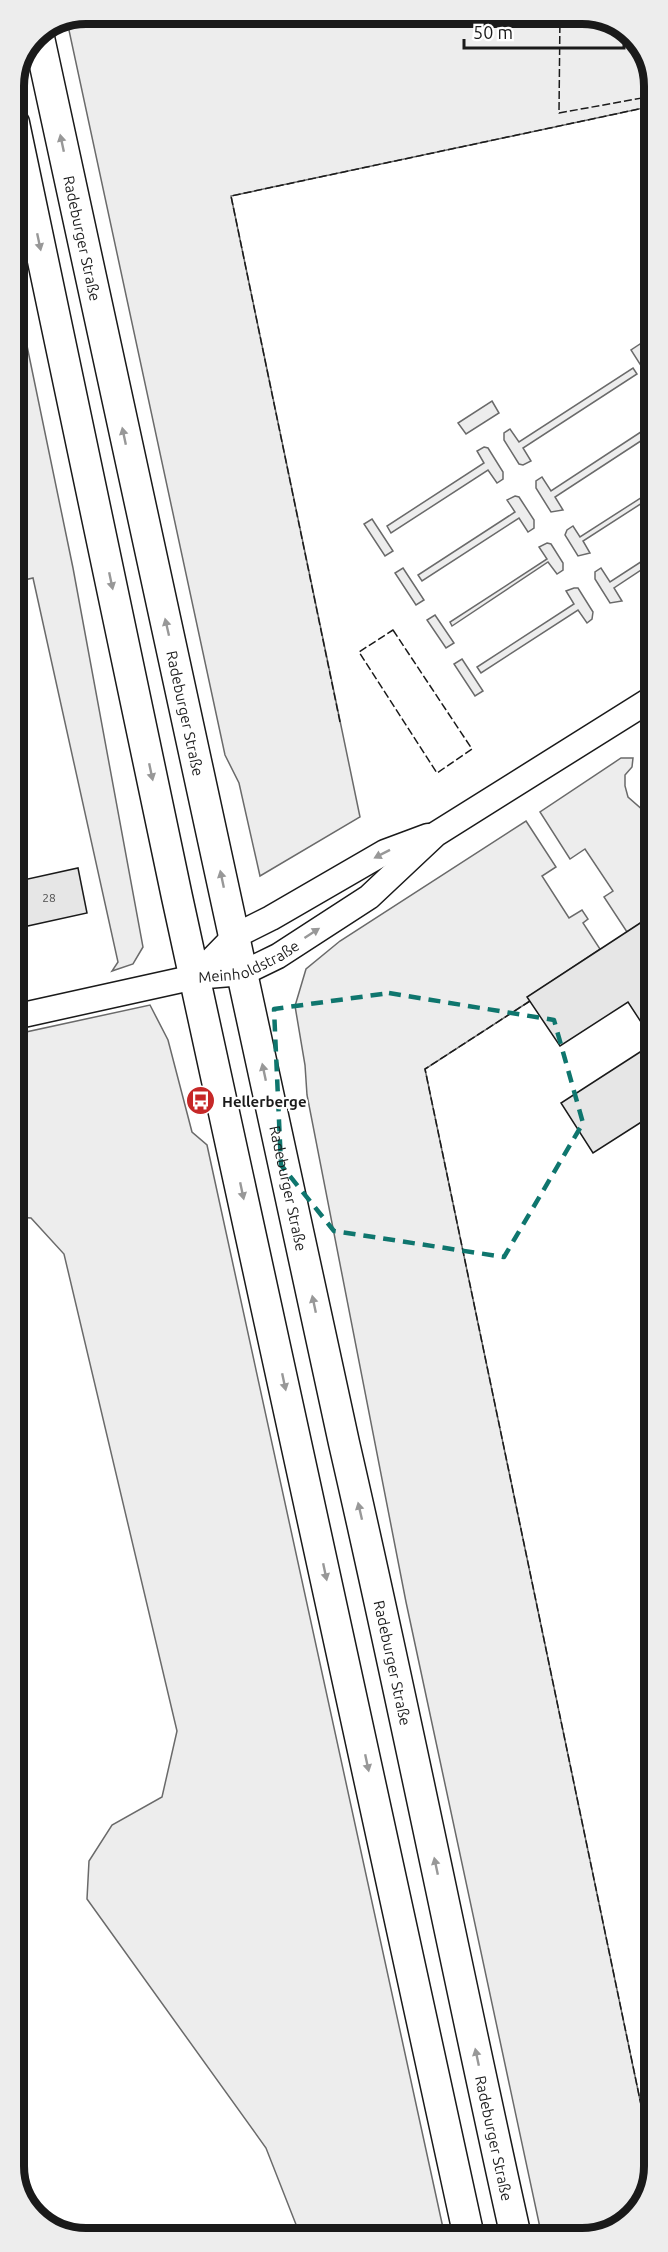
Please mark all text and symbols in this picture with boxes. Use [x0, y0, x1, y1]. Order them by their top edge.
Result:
scale bar [464, 12, 624, 50]
text: 50 m [473, 22, 513, 42]
one-way arrow [57, 133, 66, 152]
street label: Radeburger Straße [61, 174, 104, 302]
one-way arrow [35, 233, 44, 252]
one-way arrow [119, 427, 129, 446]
one-way arrow [107, 572, 116, 591]
one-way arrow [161, 618, 171, 636]
street label: Radeburger Straße [164, 649, 207, 777]
one-way arrow [147, 763, 156, 782]
one-way arrow [373, 849, 390, 859]
one-way arrow [217, 869, 227, 888]
house number: 28 [42, 891, 56, 904]
one-way arrow [304, 928, 320, 939]
street label: Meinholdstraße [198, 936, 302, 985]
one-way arrow [259, 1062, 268, 1081]
bus stop icon: Hellerberge [185, 1085, 217, 1117]
place label: Hellerberge [222, 1093, 307, 1110]
street label: Radeburger Straße [267, 1124, 311, 1252]
one-way arrow [238, 1182, 248, 1200]
one-way arrow [309, 1294, 318, 1313]
one-way arrow [280, 1372, 289, 1391]
one-way arrow [354, 1502, 364, 1521]
one-way arrow [321, 1563, 331, 1581]
street label: Radeburger Straße [371, 1599, 415, 1727]
one-way arrow [362, 1753, 372, 1772]
one-way arrow [431, 1857, 440, 1876]
one-way arrow [472, 2047, 481, 2066]
street label: Radeburger Straße [472, 2074, 516, 2202]

